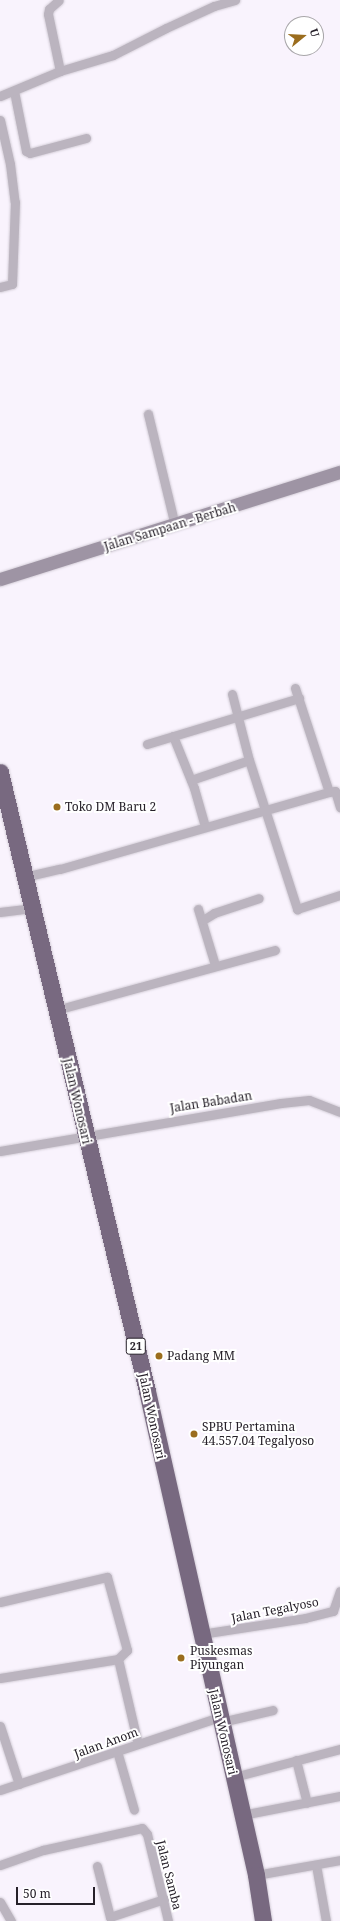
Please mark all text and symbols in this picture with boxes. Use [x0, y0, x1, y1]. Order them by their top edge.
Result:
north arrow [284, 16, 324, 56]
text: U [307, 26, 323, 39]
street label: Jalan Sampaan - Berbah [102, 500, 238, 554]
place label: Toko DM Baru 2 [65, 800, 156, 814]
marker: Toko DM Baru 2 [52, 802, 62, 812]
street label: Jalan Wonosari [60, 1057, 94, 1145]
street label: Jalan Babadan [169, 1088, 253, 1116]
road number: 21 [125, 1337, 147, 1355]
place label: Padang MM [167, 1349, 235, 1363]
marker: Padang MM [154, 1351, 164, 1361]
street label: Jalan Wonosari [136, 1372, 168, 1460]
place label: SPBU Pertamina 44.557.04 Tegalyoso [202, 1420, 314, 1448]
marker: SPBU Pertamina 44.557.04 Tegalyoso [189, 1429, 199, 1439]
street label: Jalan Tegalyoso [230, 1594, 320, 1626]
place label: Puskesmas Piyungan [190, 1644, 252, 1672]
marker: Puskesmas Piyungan [175, 1652, 187, 1664]
street label: Jalan Wonosari [206, 1688, 240, 1776]
street label: Jalan Anom [72, 1725, 140, 1761]
street label: Jalan Samba [153, 1839, 185, 1911]
scale bar [18, 1879, 97, 1905]
text: 50 m [23, 1885, 51, 1902]

